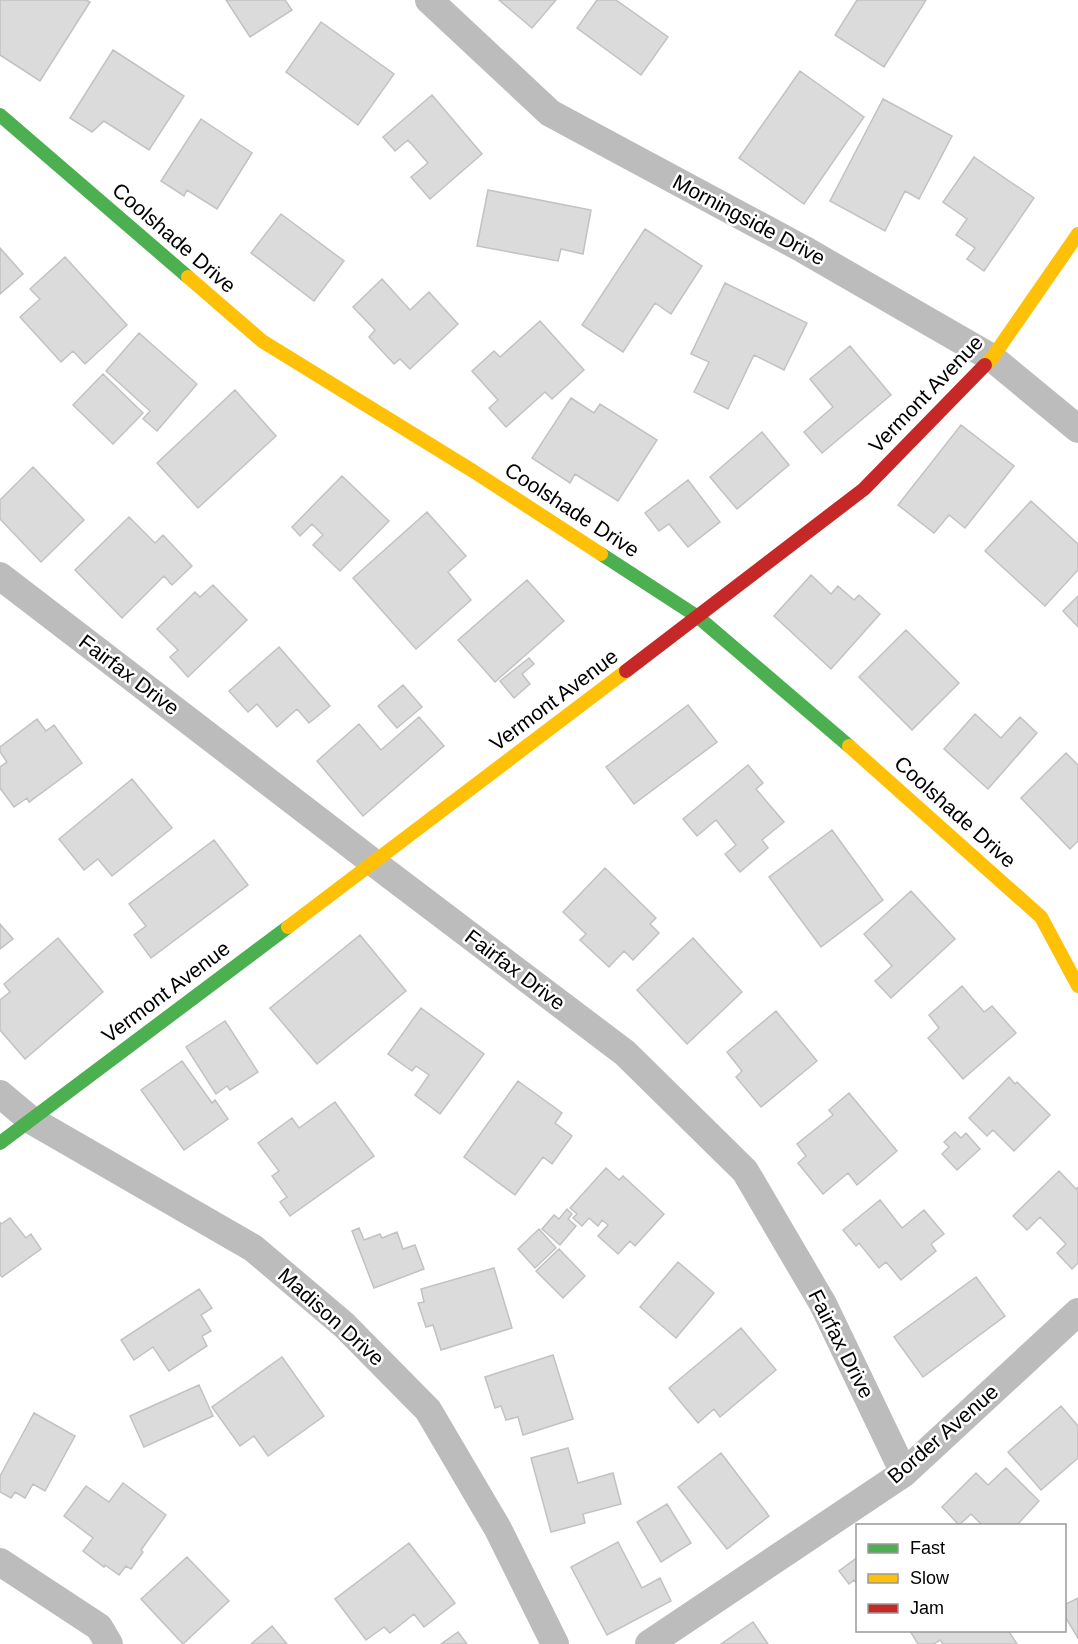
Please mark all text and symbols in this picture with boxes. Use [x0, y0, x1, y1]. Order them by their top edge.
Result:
street label: Morningside Drive [669, 170, 829, 269]
street label: Coolshade Drive [108, 178, 240, 297]
street label: Vermont Avenue [864, 330, 987, 457]
street label: Coolshade Drive [501, 458, 644, 562]
street label: Fairfax Drive [75, 630, 184, 720]
street label: Vermont Avenue [485, 644, 622, 755]
street label: Coolshade Drive [890, 751, 1021, 872]
street label: Fairfax Drive [461, 925, 570, 1015]
street label: Vermont Avenue [97, 936, 234, 1047]
street label: Madison Drive [274, 1263, 389, 1370]
street label: Fairfax Drive [804, 1286, 879, 1402]
street label: Border Avenue [883, 1379, 1003, 1488]
legend [856, 1524, 1066, 1632]
text: Fast [910, 1538, 945, 1558]
text: Slow [910, 1568, 950, 1588]
text: Jam [910, 1598, 944, 1618]

